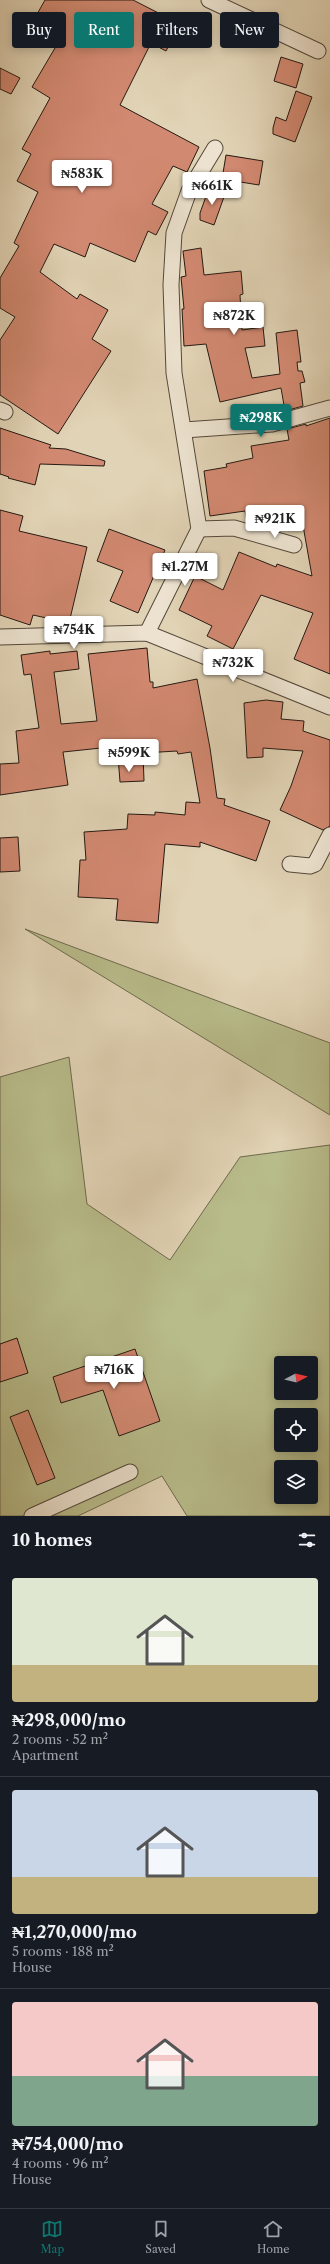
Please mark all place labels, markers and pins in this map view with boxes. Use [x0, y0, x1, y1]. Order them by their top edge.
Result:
pin: ₦583K [54, 160, 110, 194]
pin: ₦661K [184, 172, 240, 206]
pin: ₦872K [206, 302, 262, 336]
pin: ₦298K [233, 404, 289, 438]
pin: ₦921K [247, 505, 303, 539]
pin: ₦1.27M [152, 553, 218, 587]
pin: ₦754K [46, 616, 102, 650]
pin: ₦732K [205, 649, 261, 683]
pin: ₦599K [101, 739, 157, 773]
pin: ₦716K [86, 1356, 142, 1390]

